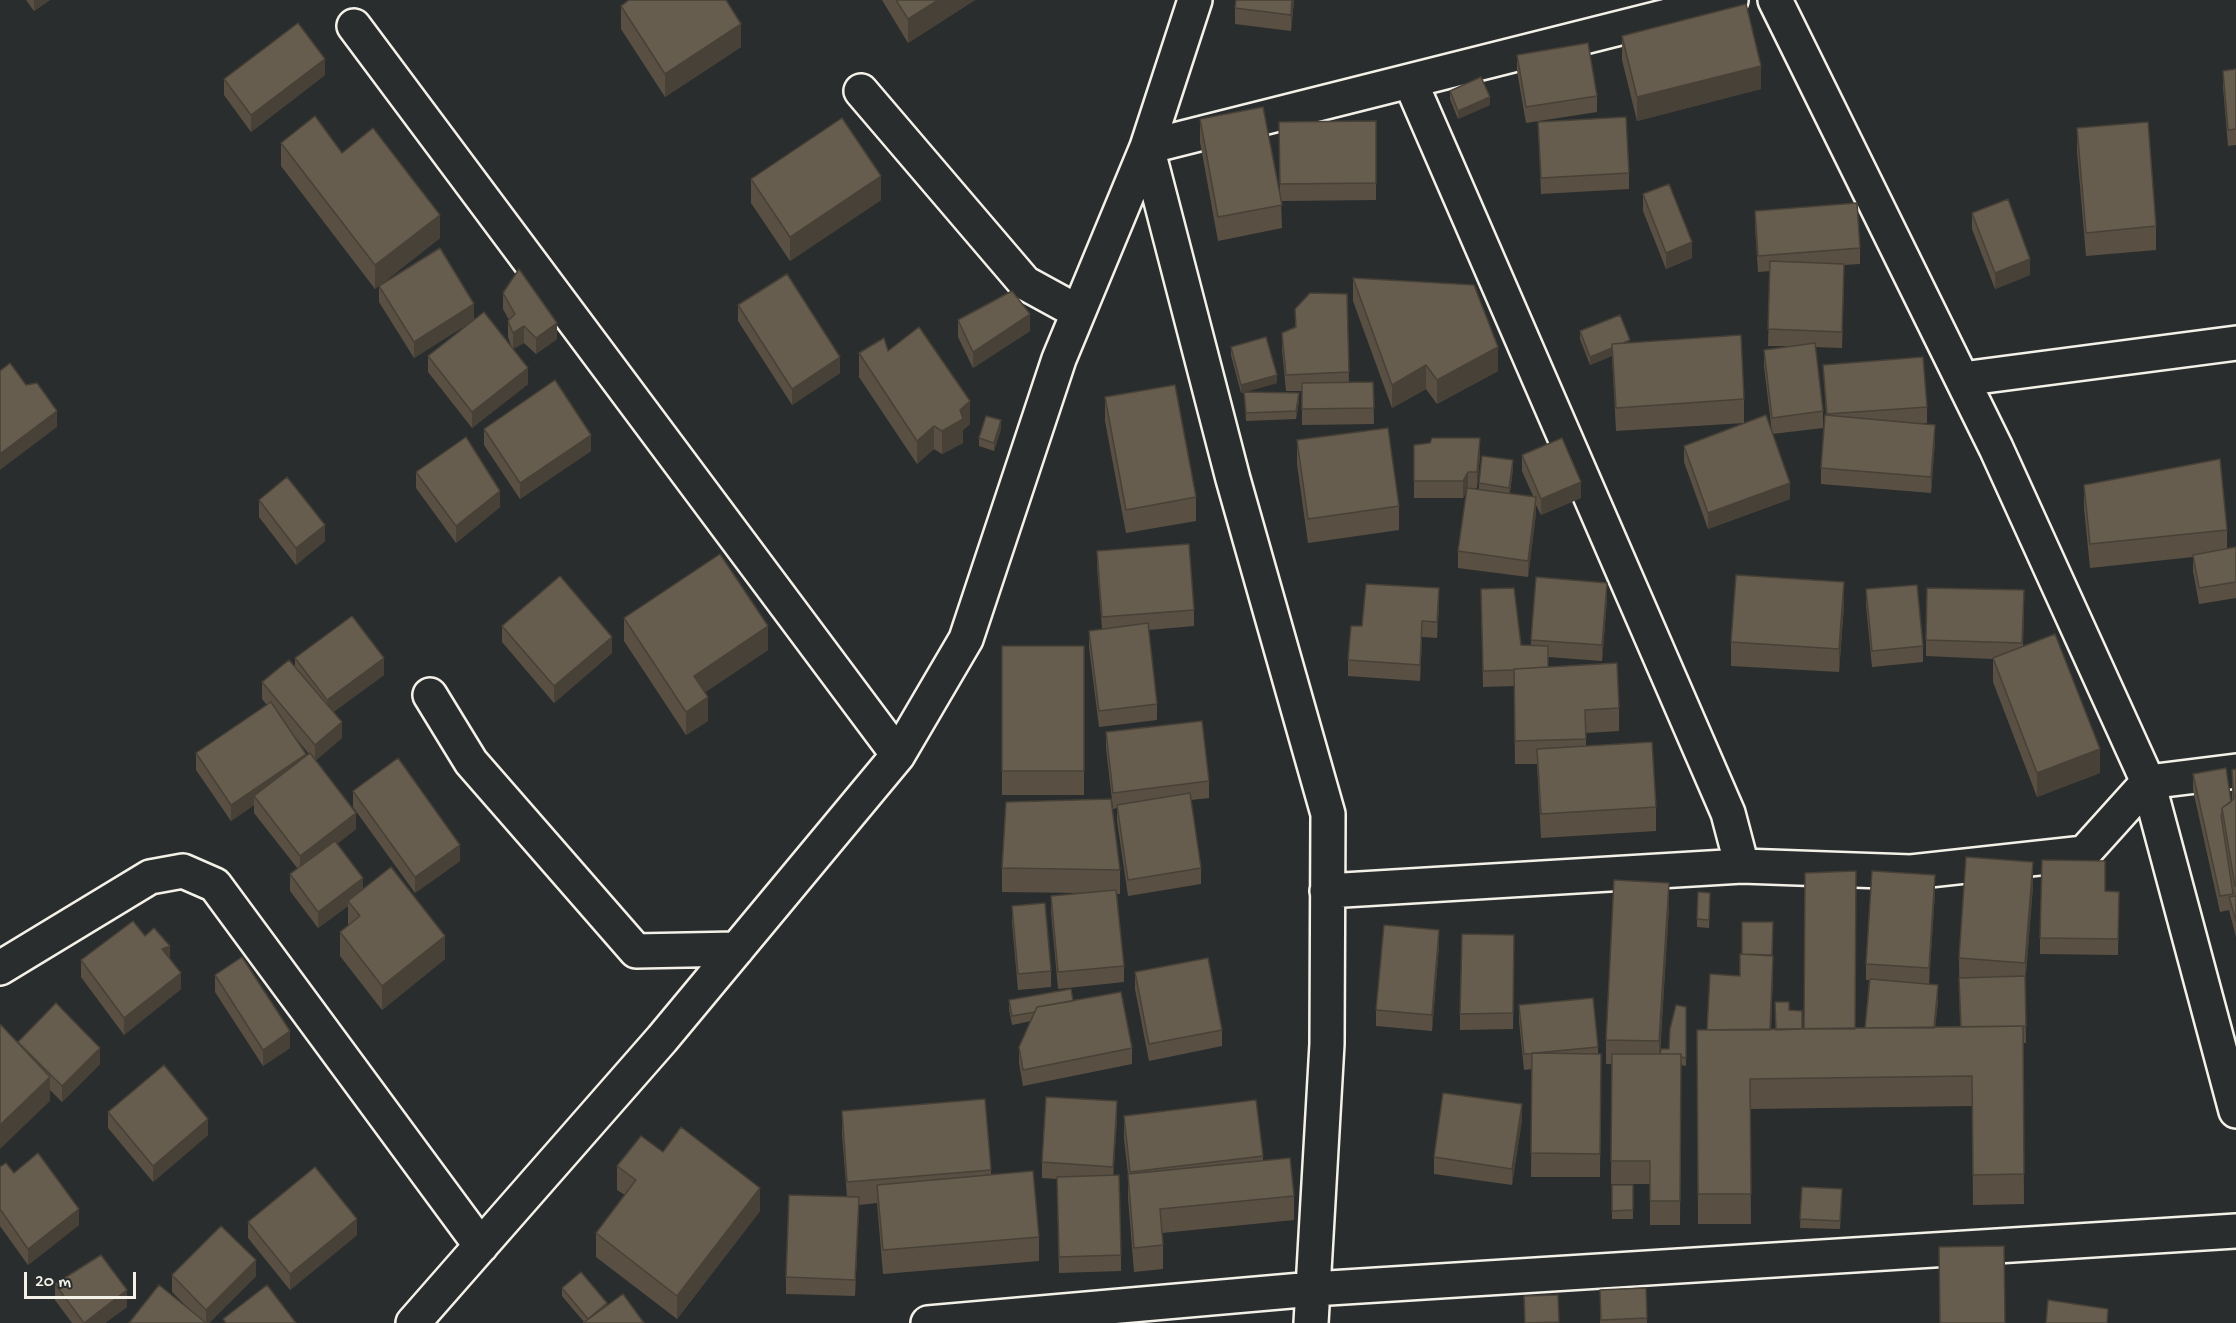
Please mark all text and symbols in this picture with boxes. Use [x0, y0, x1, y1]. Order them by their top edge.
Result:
scale bar [27, 1260, 140, 1298]
text: 20 m [35, 1272, 71, 1293]

